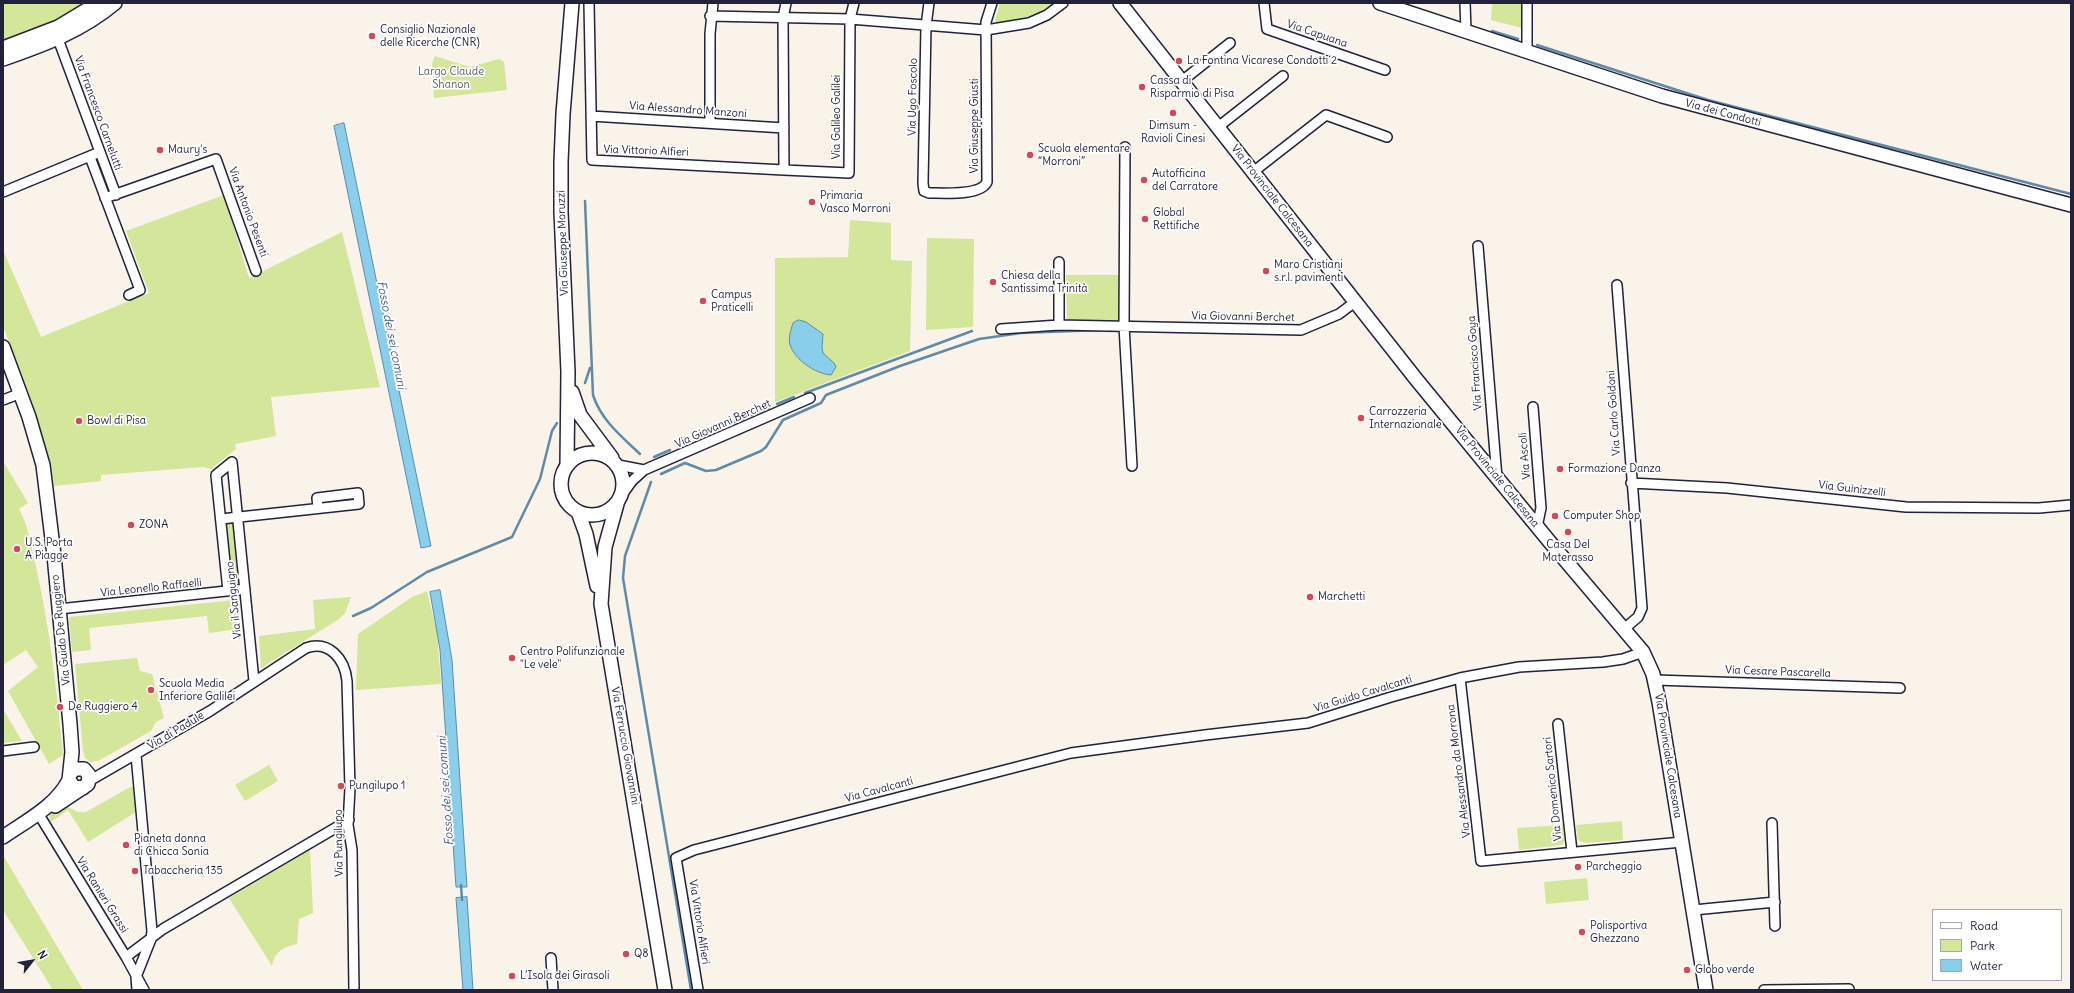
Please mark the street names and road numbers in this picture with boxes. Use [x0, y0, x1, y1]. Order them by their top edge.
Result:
street label: Via Capuana [1285, 17, 1349, 51]
street label: Via Francesco Carnelutti [71, 54, 125, 172]
street label: Via Ugo Foscolo [906, 58, 920, 136]
street label: Via Galileo Galilei [830, 75, 844, 159]
street label: Via Giuseppe Giusti [968, 78, 982, 174]
street label: Via dei Condotti [1684, 97, 1762, 129]
street label: Via Alessandro Manzoni [629, 99, 747, 121]
street label: Via Provinciale Calcesana [1228, 142, 1316, 250]
street label: Via Vittorio Alfieri [603, 143, 689, 159]
street label: Via Antonio Pesenti [226, 165, 270, 259]
street label: Via Giuseppe Moruzzi [555, 190, 571, 296]
street label: Via Giovanni Berchet [1191, 309, 1295, 325]
street label: Via Francisco Goya [1465, 315, 1485, 411]
street label: Via Carlo Goldoni [1604, 370, 1624, 456]
street label: Via Giovanni Berchet [673, 397, 773, 451]
street label: Via Provinciale Calcesana [1452, 424, 1542, 530]
street label: Via Ascoli [1516, 432, 1534, 480]
street label: Via Guinizzelli [1818, 478, 1886, 500]
street label: Via il Sanguigno [223, 560, 245, 640]
street label: Via Guido De Ruggiero [49, 574, 73, 686]
street label: Via Leonello Raffaelli [100, 576, 202, 600]
street label: Via Cesare Pascarella [1725, 664, 1831, 680]
street label: Via Guido Cavalcanti [1312, 673, 1414, 715]
street label: Via Ferruccio Giovannini [608, 686, 642, 806]
street label: Via Provinciale Calcesana [1652, 693, 1684, 819]
street label: Via Alessandro da Morrona [1444, 704, 1474, 838]
street label: Via di Padule [145, 709, 207, 753]
street label: Via Domenico Sartori [1541, 736, 1565, 842]
street label: Via Cavalcanti [844, 775, 914, 805]
street label: Via Pungilupo [332, 809, 346, 877]
street label: Via Ranieri Grassi [73, 855, 131, 935]
street label: Via Vittorio Alfieri [686, 879, 712, 965]

